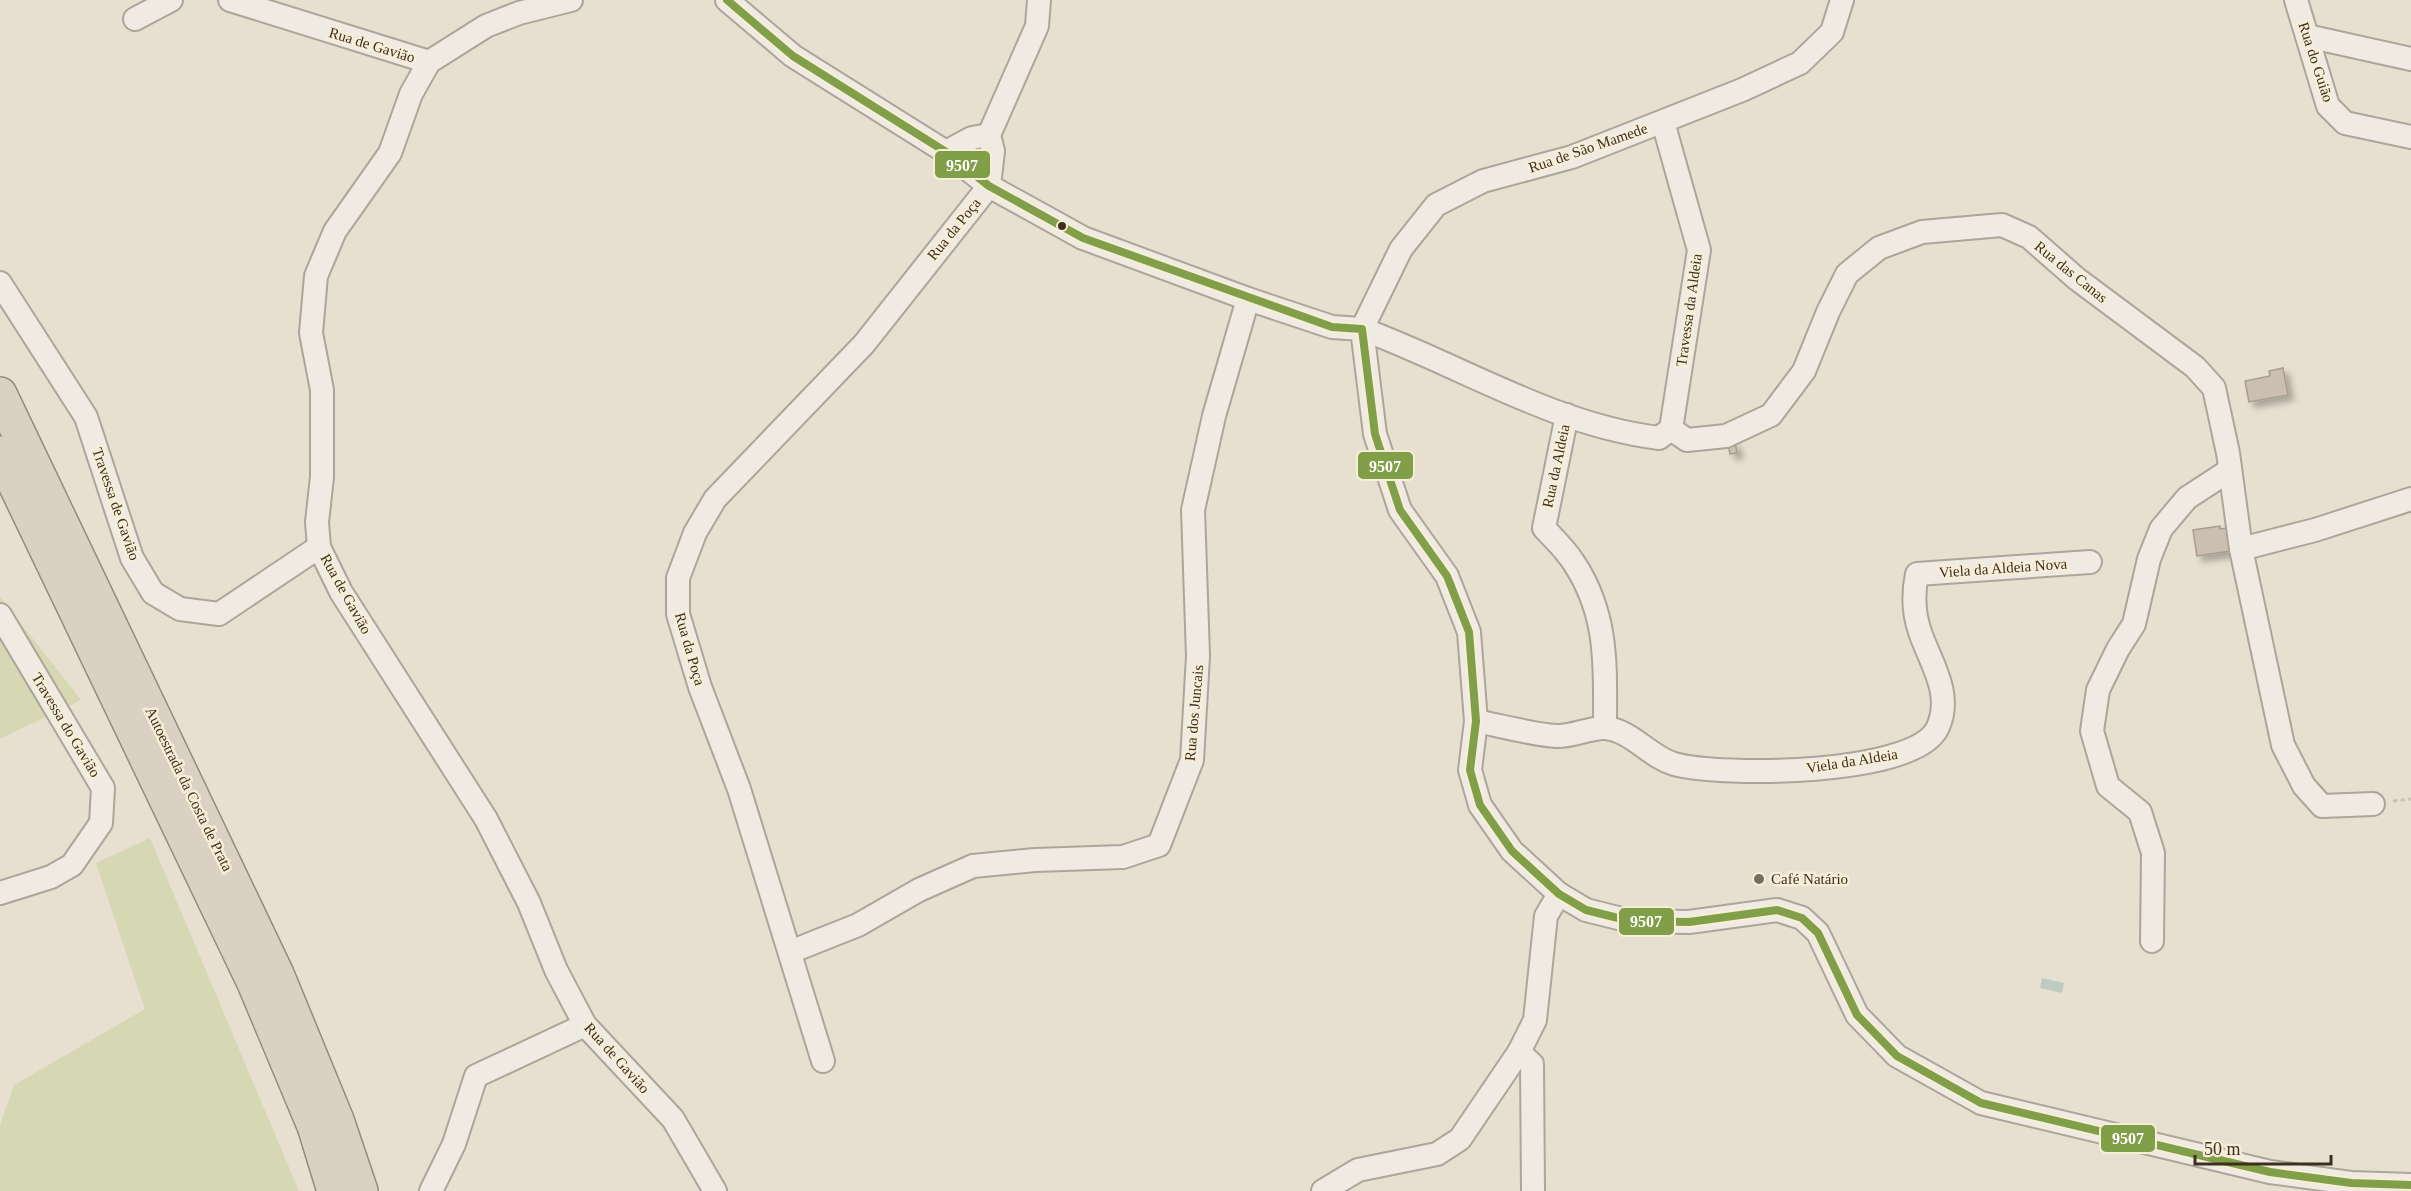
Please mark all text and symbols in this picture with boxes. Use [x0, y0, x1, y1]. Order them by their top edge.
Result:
street label: Rua do Guião [2296, 20, 2336, 104]
street label: Rua de Gavião [327, 24, 417, 66]
street label: Rua de São Mamede [1527, 120, 1650, 176]
line badge: 9507 [934, 150, 991, 179]
text: 9507 [946, 157, 978, 174]
street label: Rua da Poça [924, 195, 984, 263]
unlabelled marker [1056, 220, 1068, 232]
street label: Rua das Canas [2032, 238, 2110, 306]
street label: Travessa da Aldeia [1673, 252, 1705, 367]
street label: Rua da Aldeia [1539, 422, 1573, 509]
street label: Travessa de Gavião [89, 446, 143, 562]
line badge: 9507 [1357, 451, 1414, 480]
text: 9507 [1369, 458, 1401, 475]
street label: Rua de Gavião [317, 551, 375, 637]
street label: Viela da Aldeia Nova [1938, 556, 2068, 580]
street label: Rua da Poça [672, 611, 708, 688]
street label: Rua dos Juncais [1182, 664, 1206, 762]
street label: Travessa do Gavião [29, 670, 103, 780]
street label: Autoestrada da Costa de Prata [142, 704, 236, 874]
street label: Viela da Aldeia [1805, 746, 1899, 776]
place label: Café Natário [1771, 871, 1848, 887]
marker: Café Natário [1752, 872, 1766, 886]
line badge: 9507 [1618, 907, 1675, 936]
text: 9507 [1630, 913, 1662, 930]
street label: Rua de Gavião [581, 1020, 653, 1096]
line badge: 9507 [2100, 1124, 2156, 1153]
scale bar [2195, 1128, 2332, 1166]
text: 9507 [2112, 1130, 2144, 1147]
text: 50 m [2204, 1139, 2241, 1159]

